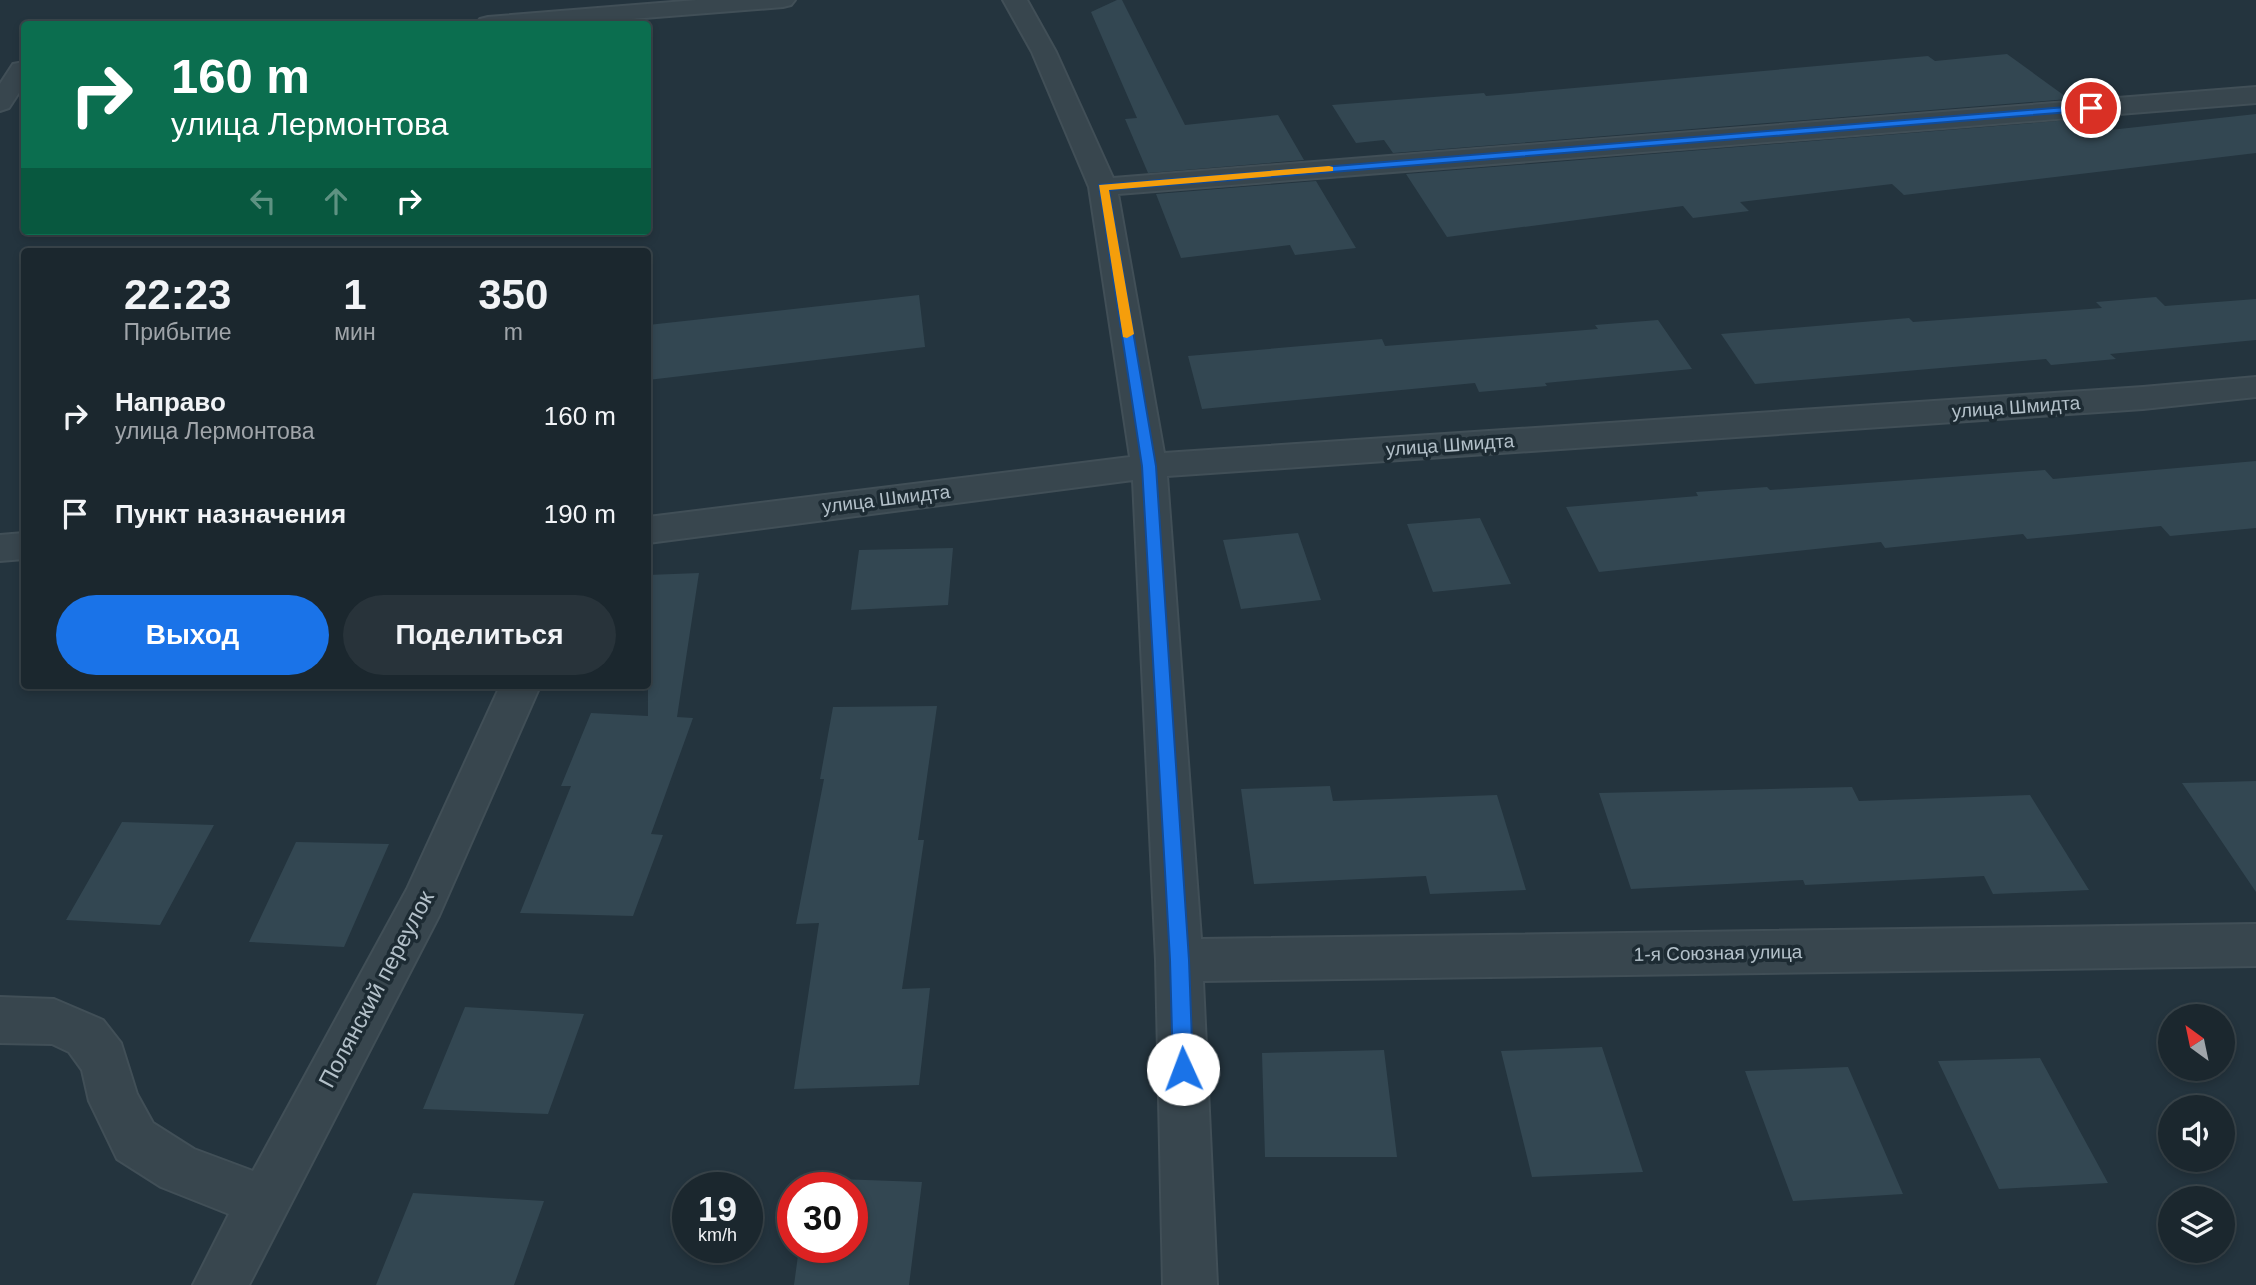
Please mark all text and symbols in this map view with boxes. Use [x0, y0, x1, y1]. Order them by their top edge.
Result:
icon: right [56, 49, 147, 140]
text: 160 m [171, 49, 310, 103]
pin [2061, 78, 2121, 138]
icon: arrive [2072, 89, 2110, 127]
text: улица Лермонтова [171, 106, 448, 142]
icon: left [244, 182, 282, 220]
icon: ahead [317, 182, 355, 220]
icon: right [390, 182, 428, 220]
text: 22:23 [124, 271, 231, 318]
text: 1 [343, 271, 367, 318]
text: 350 [478, 271, 548, 318]
text: Прибытие [124, 319, 232, 345]
text: мин [334, 319, 376, 345]
text: m [504, 319, 523, 345]
text: Направо [115, 387, 226, 417]
street label: улица Шмидта [1951, 392, 2081, 422]
icon: right [56, 397, 94, 435]
text: 160 m [544, 401, 616, 431]
text: улица Лермонтова [115, 418, 314, 444]
street label: улица Шмидта [1385, 430, 1515, 460]
street label: улица Шмидта [821, 481, 952, 517]
icon: arrive [56, 495, 94, 533]
text: Пункт назначения [115, 499, 346, 529]
text: 190 m [544, 499, 616, 529]
button: Выход [56, 595, 329, 675]
button: Поделиться [343, 595, 616, 675]
street label: Полянский переулок [313, 885, 439, 1092]
street label: 1-я Союзная улица [1634, 941, 1803, 965]
north arrow [2158, 1004, 2235, 1082]
map controls [2158, 1004, 2235, 1263]
position arrow [1146, 1032, 1220, 1106]
button: sound [2158, 1095, 2235, 1172]
speed limit sign: 30 [777, 1172, 868, 1263]
button: layers [2158, 1186, 2235, 1263]
text: 19 [698, 1189, 737, 1228]
text: km/h [698, 1225, 737, 1245]

